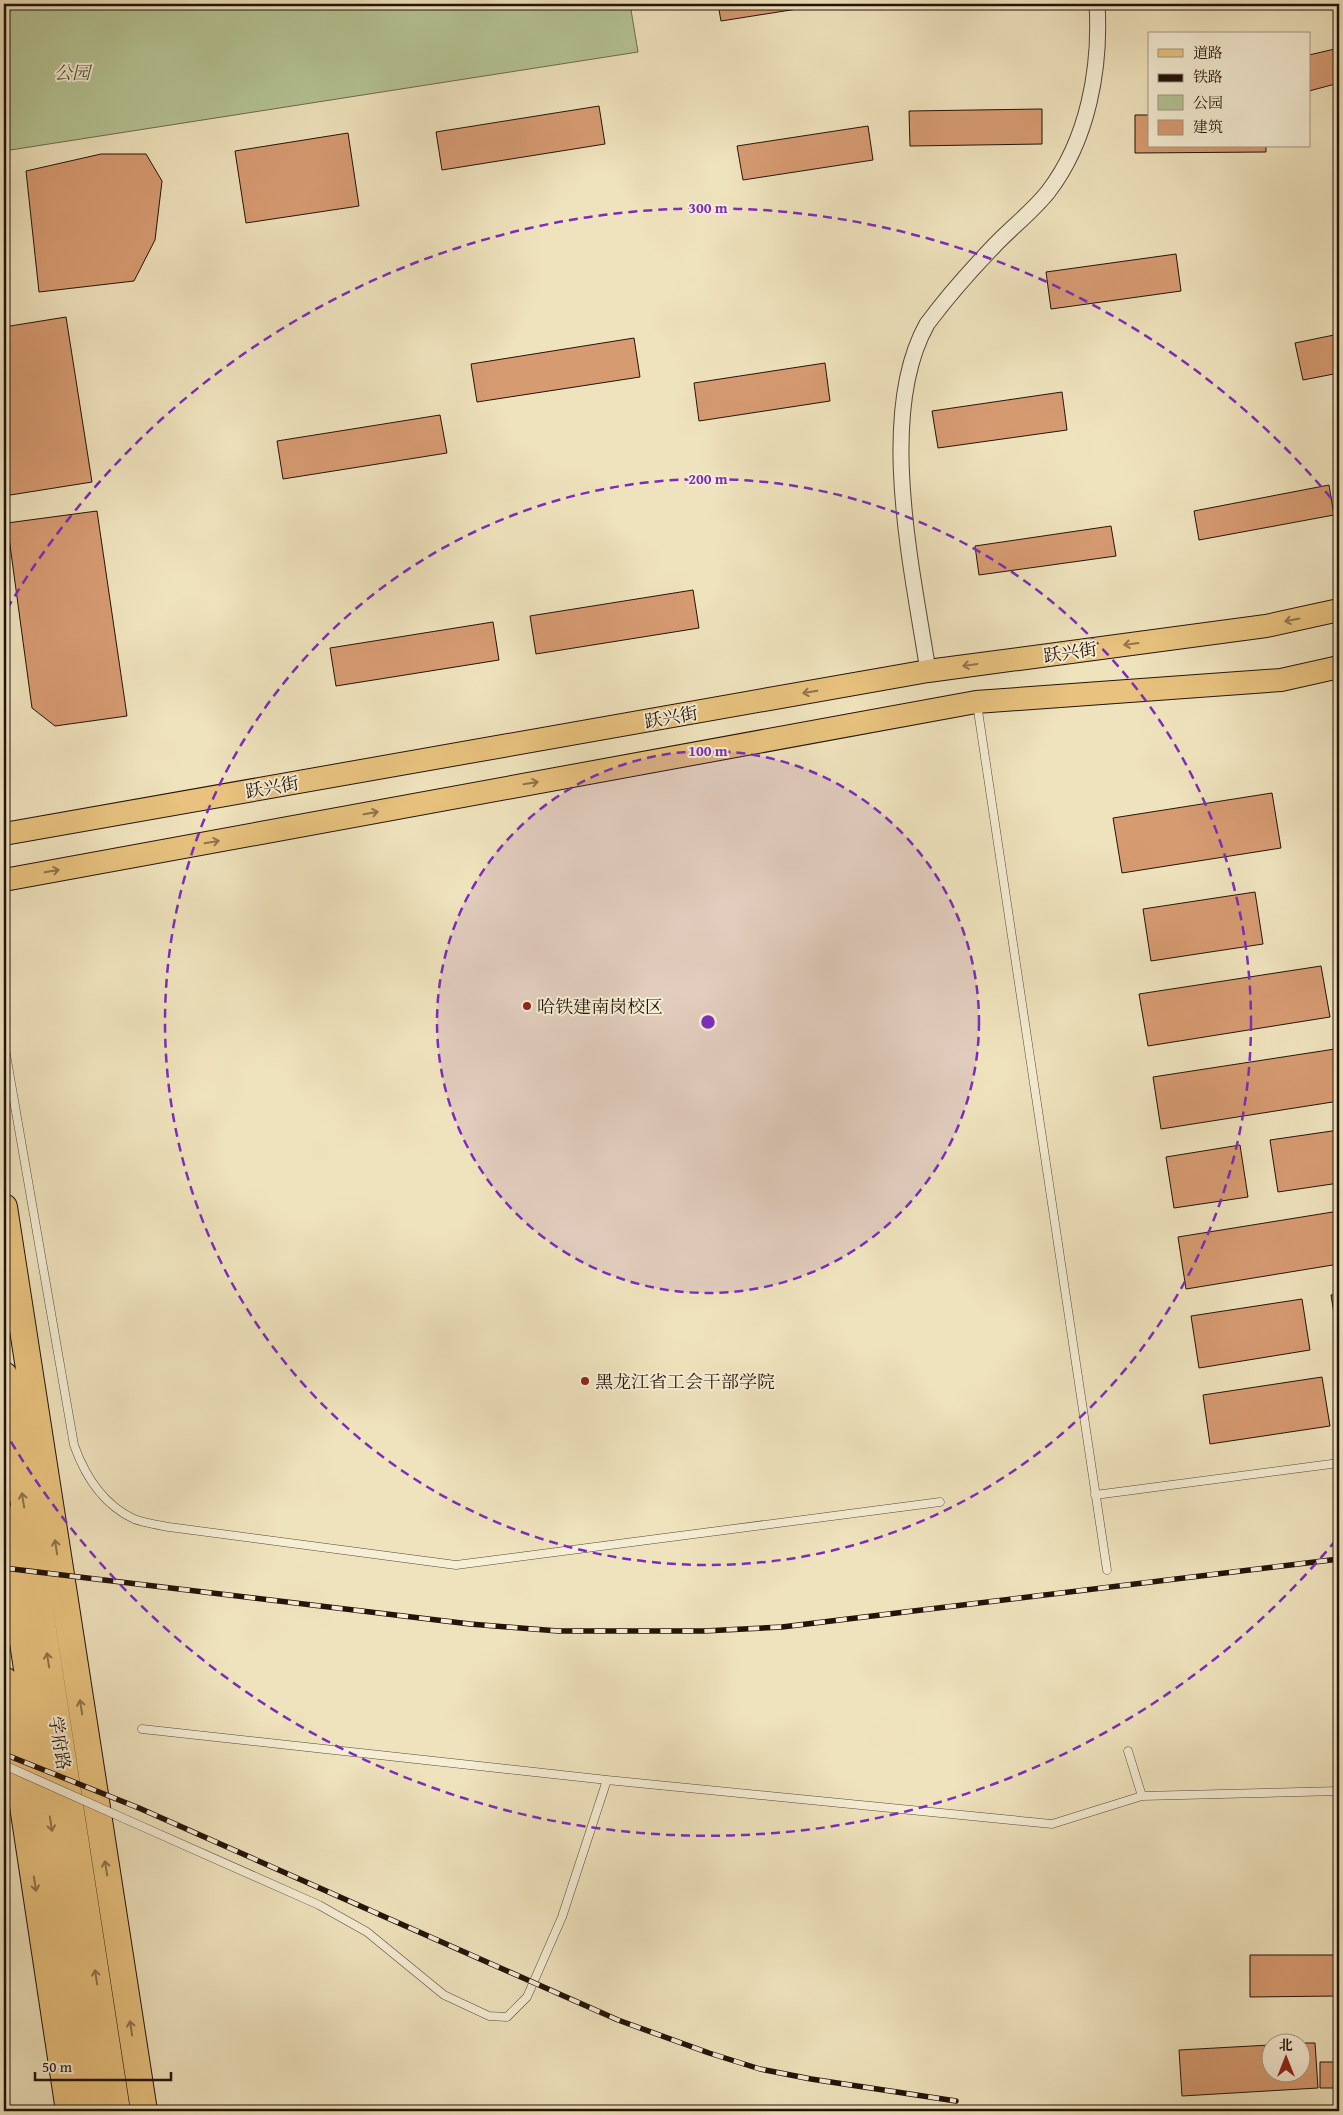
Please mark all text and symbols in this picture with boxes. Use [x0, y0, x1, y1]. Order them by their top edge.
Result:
legend [1148, 32, 1310, 148]
text: 道路 [1193, 42, 1223, 63]
park label: 公园 [54, 59, 93, 86]
text: 铁路 [1193, 66, 1223, 87]
text: 公园 [1193, 92, 1223, 113]
text: 建筑 [1193, 116, 1223, 137]
text: 300 m [688, 197, 728, 218]
text: 200 m [688, 468, 728, 489]
one-way arrow [1284, 616, 1300, 625]
street label: 跃兴街 [1041, 635, 1099, 669]
one-way arrow [1123, 639, 1139, 649]
one-way arrow [962, 661, 978, 671]
one-way arrow [802, 688, 818, 698]
street label: 跃兴街 [642, 699, 700, 735]
text: 100 m [688, 740, 728, 761]
street label: 跃兴街 [243, 769, 301, 805]
one-way arrow [523, 778, 539, 788]
one-way arrow [363, 807, 379, 817]
one-way arrow [203, 836, 219, 846]
one-way arrow [43, 866, 59, 876]
place label: 哈铁建南岗校区 [537, 993, 663, 1020]
marker: 哈铁建南岗校区 [521, 1000, 533, 1012]
centre of rings [699, 1013, 717, 1031]
place label: 黑龙江省工会干部学院 [595, 1368, 775, 1395]
marker: 黑龙江省工会干部学院 [579, 1375, 591, 1387]
one-way arrow [18, 1492, 28, 1508]
one-way arrow [51, 1539, 61, 1555]
one-way arrow [42, 1653, 52, 1669]
one-way arrow [76, 1700, 86, 1716]
street label: 学府路 [42, 1714, 78, 1772]
one-way arrow [46, 1816, 56, 1832]
one-way arrow [101, 1860, 111, 1876]
one-way arrow [30, 1876, 40, 1892]
one-way arrow [91, 1969, 101, 1985]
one-way arrow [126, 2021, 136, 2037]
north arrow [1260, 2032, 1310, 2082]
text: 北 [1279, 2035, 1293, 2055]
scale bar [35, 2050, 171, 2082]
text: 50 m [42, 2056, 73, 2077]

